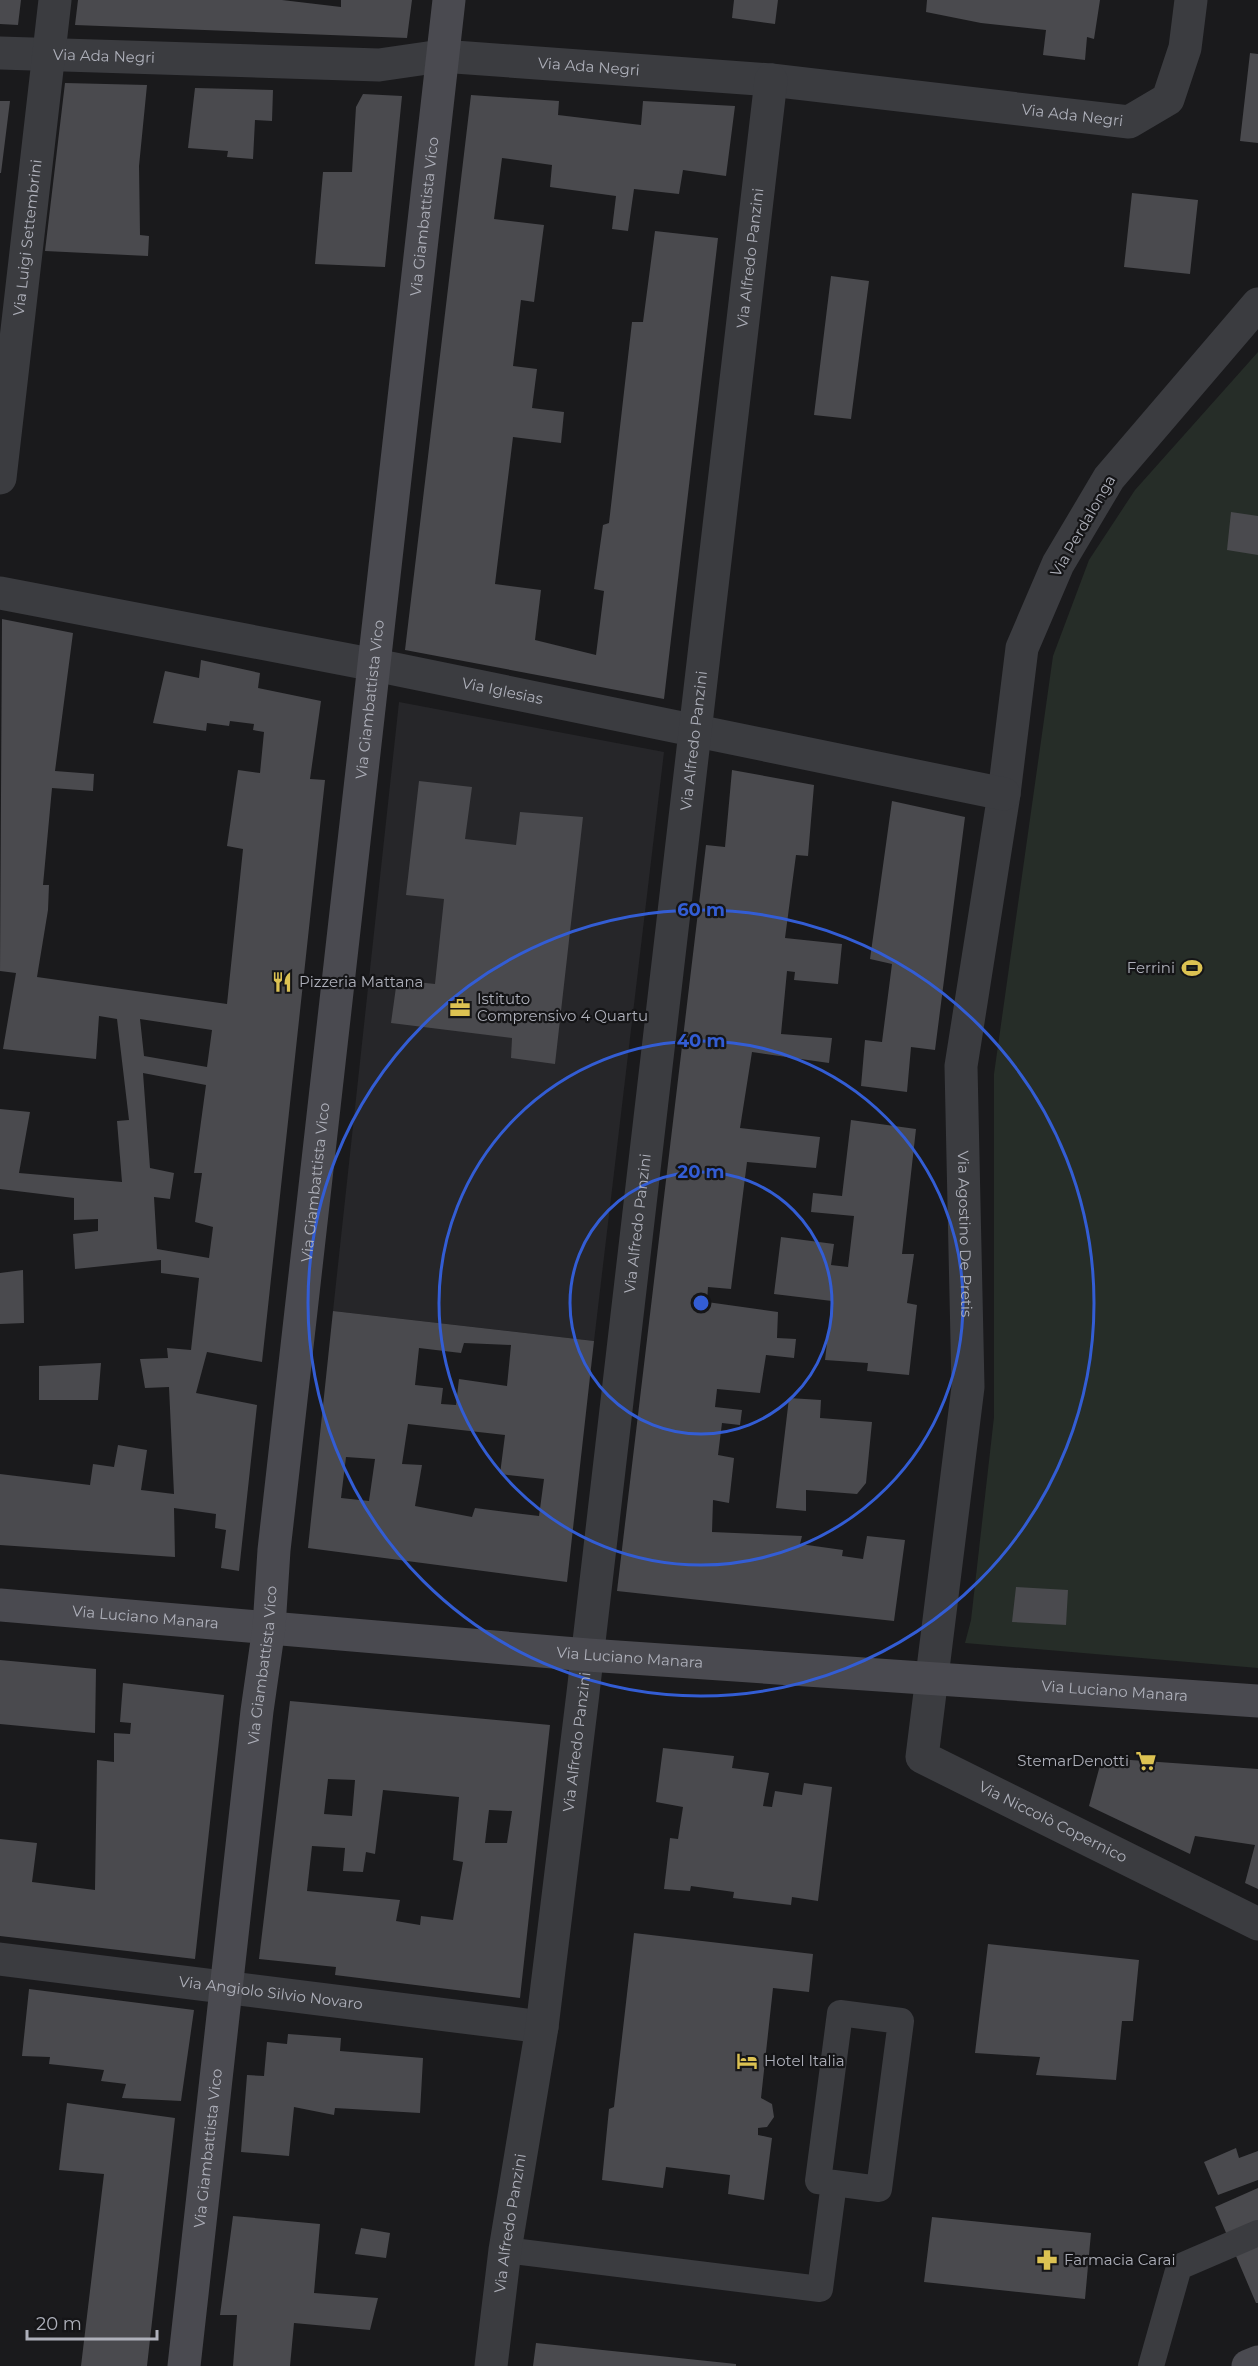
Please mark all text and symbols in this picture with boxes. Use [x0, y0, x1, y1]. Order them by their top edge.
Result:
street label: Via Ada Negri [53, 45, 155, 67]
street label: Via Ada Negri [537, 53, 640, 79]
street label: Via Ada Negri [1020, 99, 1124, 130]
street label: Via Giambattista Vico [406, 136, 442, 297]
street label: Via Luigi Settembrini [9, 158, 46, 317]
street label: Via Alfredo Panzini [732, 187, 767, 329]
street label: Via Perdalonga [1046, 472, 1119, 580]
street label: Via Giambattista Vico [351, 619, 388, 780]
street label: Via Alfredo Panzini [676, 670, 711, 812]
street label: Via Iglesias [460, 673, 545, 708]
text: 60 m [677, 899, 725, 921]
sports icon: Ferrini [1180, 956, 1204, 980]
place label: Ferrini [1127, 958, 1175, 977]
restaurant icon: Pizzeria Mattana [270, 970, 294, 994]
place label: Pizzeria Mattana [299, 972, 423, 991]
place label: Istituto Comprensivo 4 Quartu [477, 989, 648, 1025]
office icon: Istituto Comprensivo 4 Quartu [448, 996, 472, 1020]
text: 40 m [677, 1030, 725, 1052]
street label: Via Giambattista Vico [297, 1102, 333, 1263]
street label: Via Agostino De Pretis [954, 1151, 976, 1317]
street label: Via Alfredo Panzini [620, 1152, 655, 1295]
text: 20 m [678, 1161, 724, 1183]
centre of rings [691, 1293, 711, 1313]
street label: Via Giambattista Vico [243, 1585, 281, 1746]
street label: Via Luciano Manara [71, 1601, 220, 1633]
street label: Via Luciano Manara [556, 1642, 704, 1672]
street label: Via Alfredo Panzini [558, 1671, 594, 1813]
street label: Via Luciano Manara [1041, 1676, 1189, 1705]
supermarket icon: StemarDenotti [1134, 1749, 1158, 1773]
place label: StemarDenotti [1017, 1751, 1129, 1770]
street label: Via Niccolò Copernico [976, 1777, 1131, 1866]
street label: Via Angiolo Silvio Novaro [178, 1972, 364, 2013]
hotel icon: Hotel Italia [735, 2049, 759, 2073]
place label: Hotel Italia [764, 2051, 845, 2070]
street label: Via Giambattista Vico [189, 2068, 226, 2229]
street label: Via Alfredo Panzini [490, 2152, 530, 2294]
pharmacy icon: Farmacia Carai [1035, 2248, 1059, 2272]
place label: Farmacia Carai [1064, 2250, 1176, 2269]
scale bar [27, 2303, 158, 2341]
text: 20 m [36, 2313, 82, 2335]

